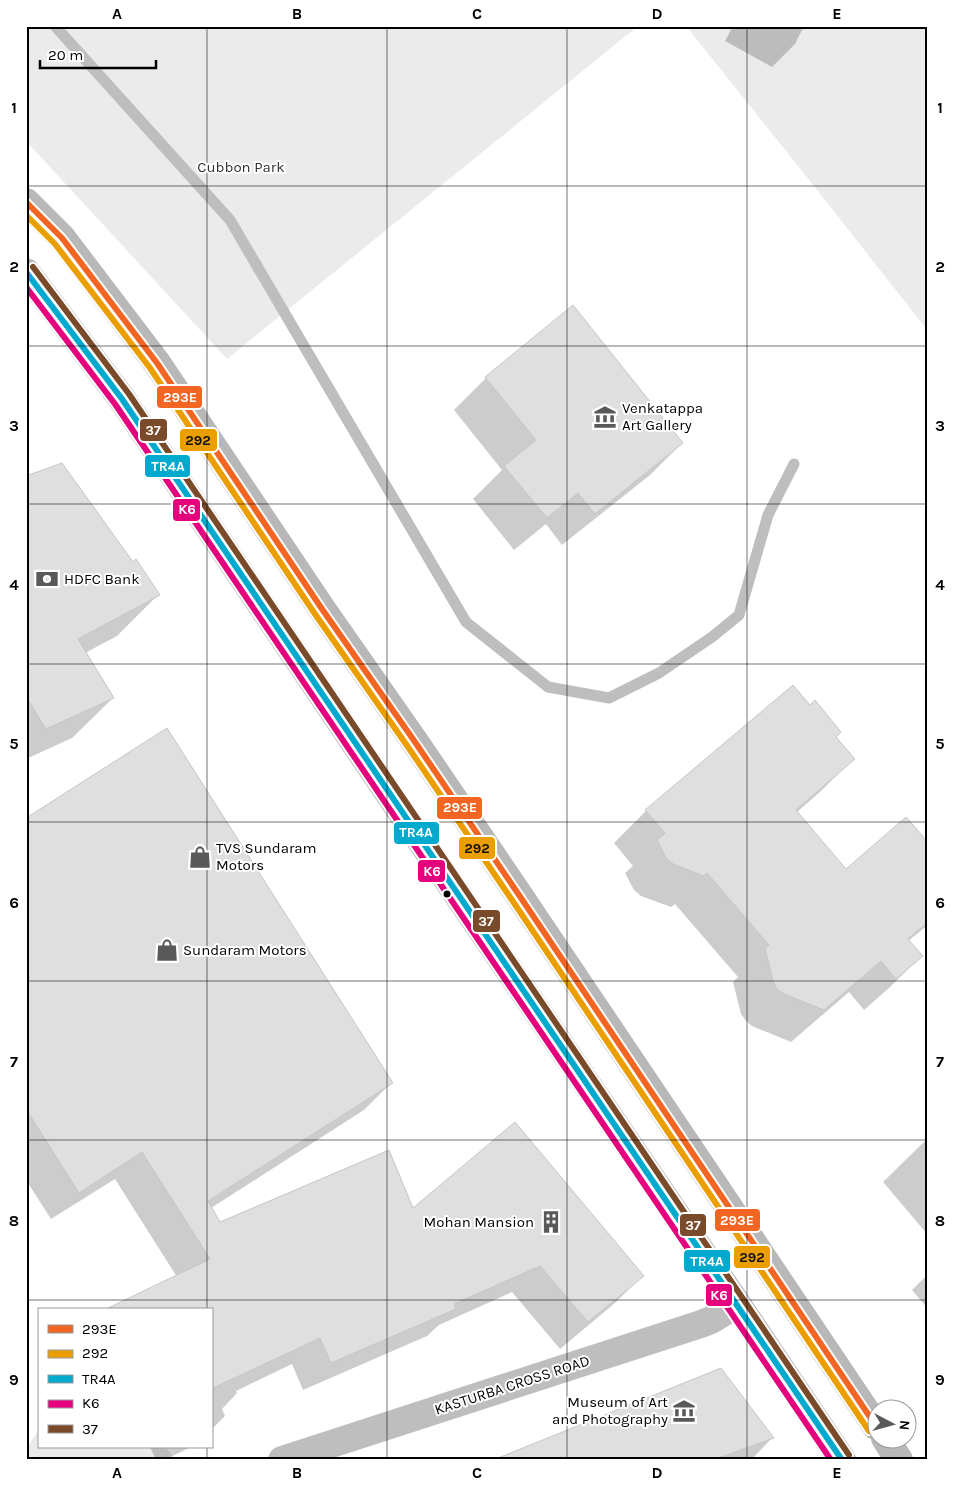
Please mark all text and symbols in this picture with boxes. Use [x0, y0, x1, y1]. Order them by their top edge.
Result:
text: A [112, 4, 122, 23]
text: B [292, 4, 302, 23]
text: C [472, 4, 482, 23]
text: D [652, 4, 663, 23]
text: E [832, 4, 842, 23]
scale bar [40, 38, 156, 70]
text: 20 m [48, 46, 83, 64]
text: 1 [11, 98, 17, 117]
text: 1 [937, 98, 943, 117]
park label: Cubbon Park [197, 158, 285, 176]
text: 2 [9, 257, 19, 276]
text: 2 [935, 257, 945, 276]
line badge: 293E [156, 385, 203, 409]
text: 293E [163, 389, 197, 406]
place label: Venkatappa Art Gallery [622, 399, 703, 434]
museum icon: Venkatappa Art Gallery [592, 404, 618, 430]
text: 3 [9, 416, 19, 435]
text: 3 [935, 416, 945, 435]
line badge: 37 [139, 418, 168, 442]
text: 37 [145, 422, 161, 439]
line badge: 292 [179, 428, 218, 452]
text: 292 [185, 432, 211, 449]
line badge: TR4A [144, 454, 191, 478]
text: TR4A [151, 458, 185, 475]
line badge: K6 [172, 498, 201, 522]
text: K6 [178, 501, 196, 518]
bank icon: HDFC Bank [34, 566, 60, 592]
place label: HDFC Bank [64, 570, 140, 588]
text: 4 [9, 575, 19, 594]
text: 4 [935, 575, 945, 594]
text: 5 [9, 734, 19, 753]
text: 5 [935, 734, 945, 753]
line badge: 293E [436, 796, 483, 820]
text: 293E [443, 799, 477, 816]
line badge: TR4A [393, 821, 440, 845]
text: TR4A [399, 824, 433, 841]
line badge: 292 [458, 836, 496, 860]
place label: TVS Sundaram Motors [216, 839, 317, 874]
text: 292 [464, 840, 490, 857]
shop icon: TVS Sundaram Motors [187, 844, 213, 870]
line badge: K6 [417, 859, 446, 883]
text: K6 [423, 863, 441, 880]
unlabelled marker [442, 889, 452, 899]
text: 6 [9, 893, 19, 912]
text: 6 [935, 893, 945, 912]
line badge: 37 [472, 909, 501, 933]
text: 37 [478, 913, 494, 930]
shop icon: Sundaram Motors [154, 937, 180, 963]
place label: Sundaram Motors [183, 941, 307, 959]
text: 7 [10, 1052, 18, 1071]
text: 7 [936, 1052, 944, 1071]
line badge: 293E [714, 1208, 761, 1232]
building icon: Mohan Mansion [538, 1209, 564, 1235]
text: 8 [9, 1211, 19, 1230]
text: 8 [935, 1211, 945, 1230]
text: 293E [720, 1212, 754, 1229]
place label: Mohan Mansion [424, 1213, 534, 1231]
line badge: 37 [679, 1213, 707, 1237]
text: 37 [685, 1217, 701, 1234]
line badge: 292 [733, 1245, 771, 1269]
line badge: TR4A [683, 1249, 731, 1273]
text: 292 [739, 1249, 765, 1266]
text: TR4A [690, 1253, 724, 1270]
line badge: K6 [705, 1283, 733, 1307]
text: K6 [710, 1287, 728, 1304]
legend [38, 1308, 212, 1448]
text: 293E [82, 1320, 117, 1338]
text: 292 [82, 1344, 108, 1362]
street label: KASTURBA CROSS ROAD [432, 1351, 592, 1419]
text: 9 [9, 1370, 19, 1389]
text: TR4A [82, 1370, 116, 1388]
text: 9 [935, 1370, 945, 1389]
place label: Museum of Art and Photography [552, 1393, 668, 1428]
text: K6 [82, 1394, 100, 1412]
museum icon: Museum of Art and Photography [671, 1398, 697, 1424]
north arrow [866, 1398, 916, 1448]
text: N [895, 1419, 913, 1431]
text: 37 [82, 1420, 98, 1438]
text: A [112, 1463, 122, 1482]
text: B [292, 1463, 302, 1482]
text: C [472, 1463, 482, 1482]
text: D [652, 1463, 663, 1482]
text: E [832, 1463, 842, 1482]

